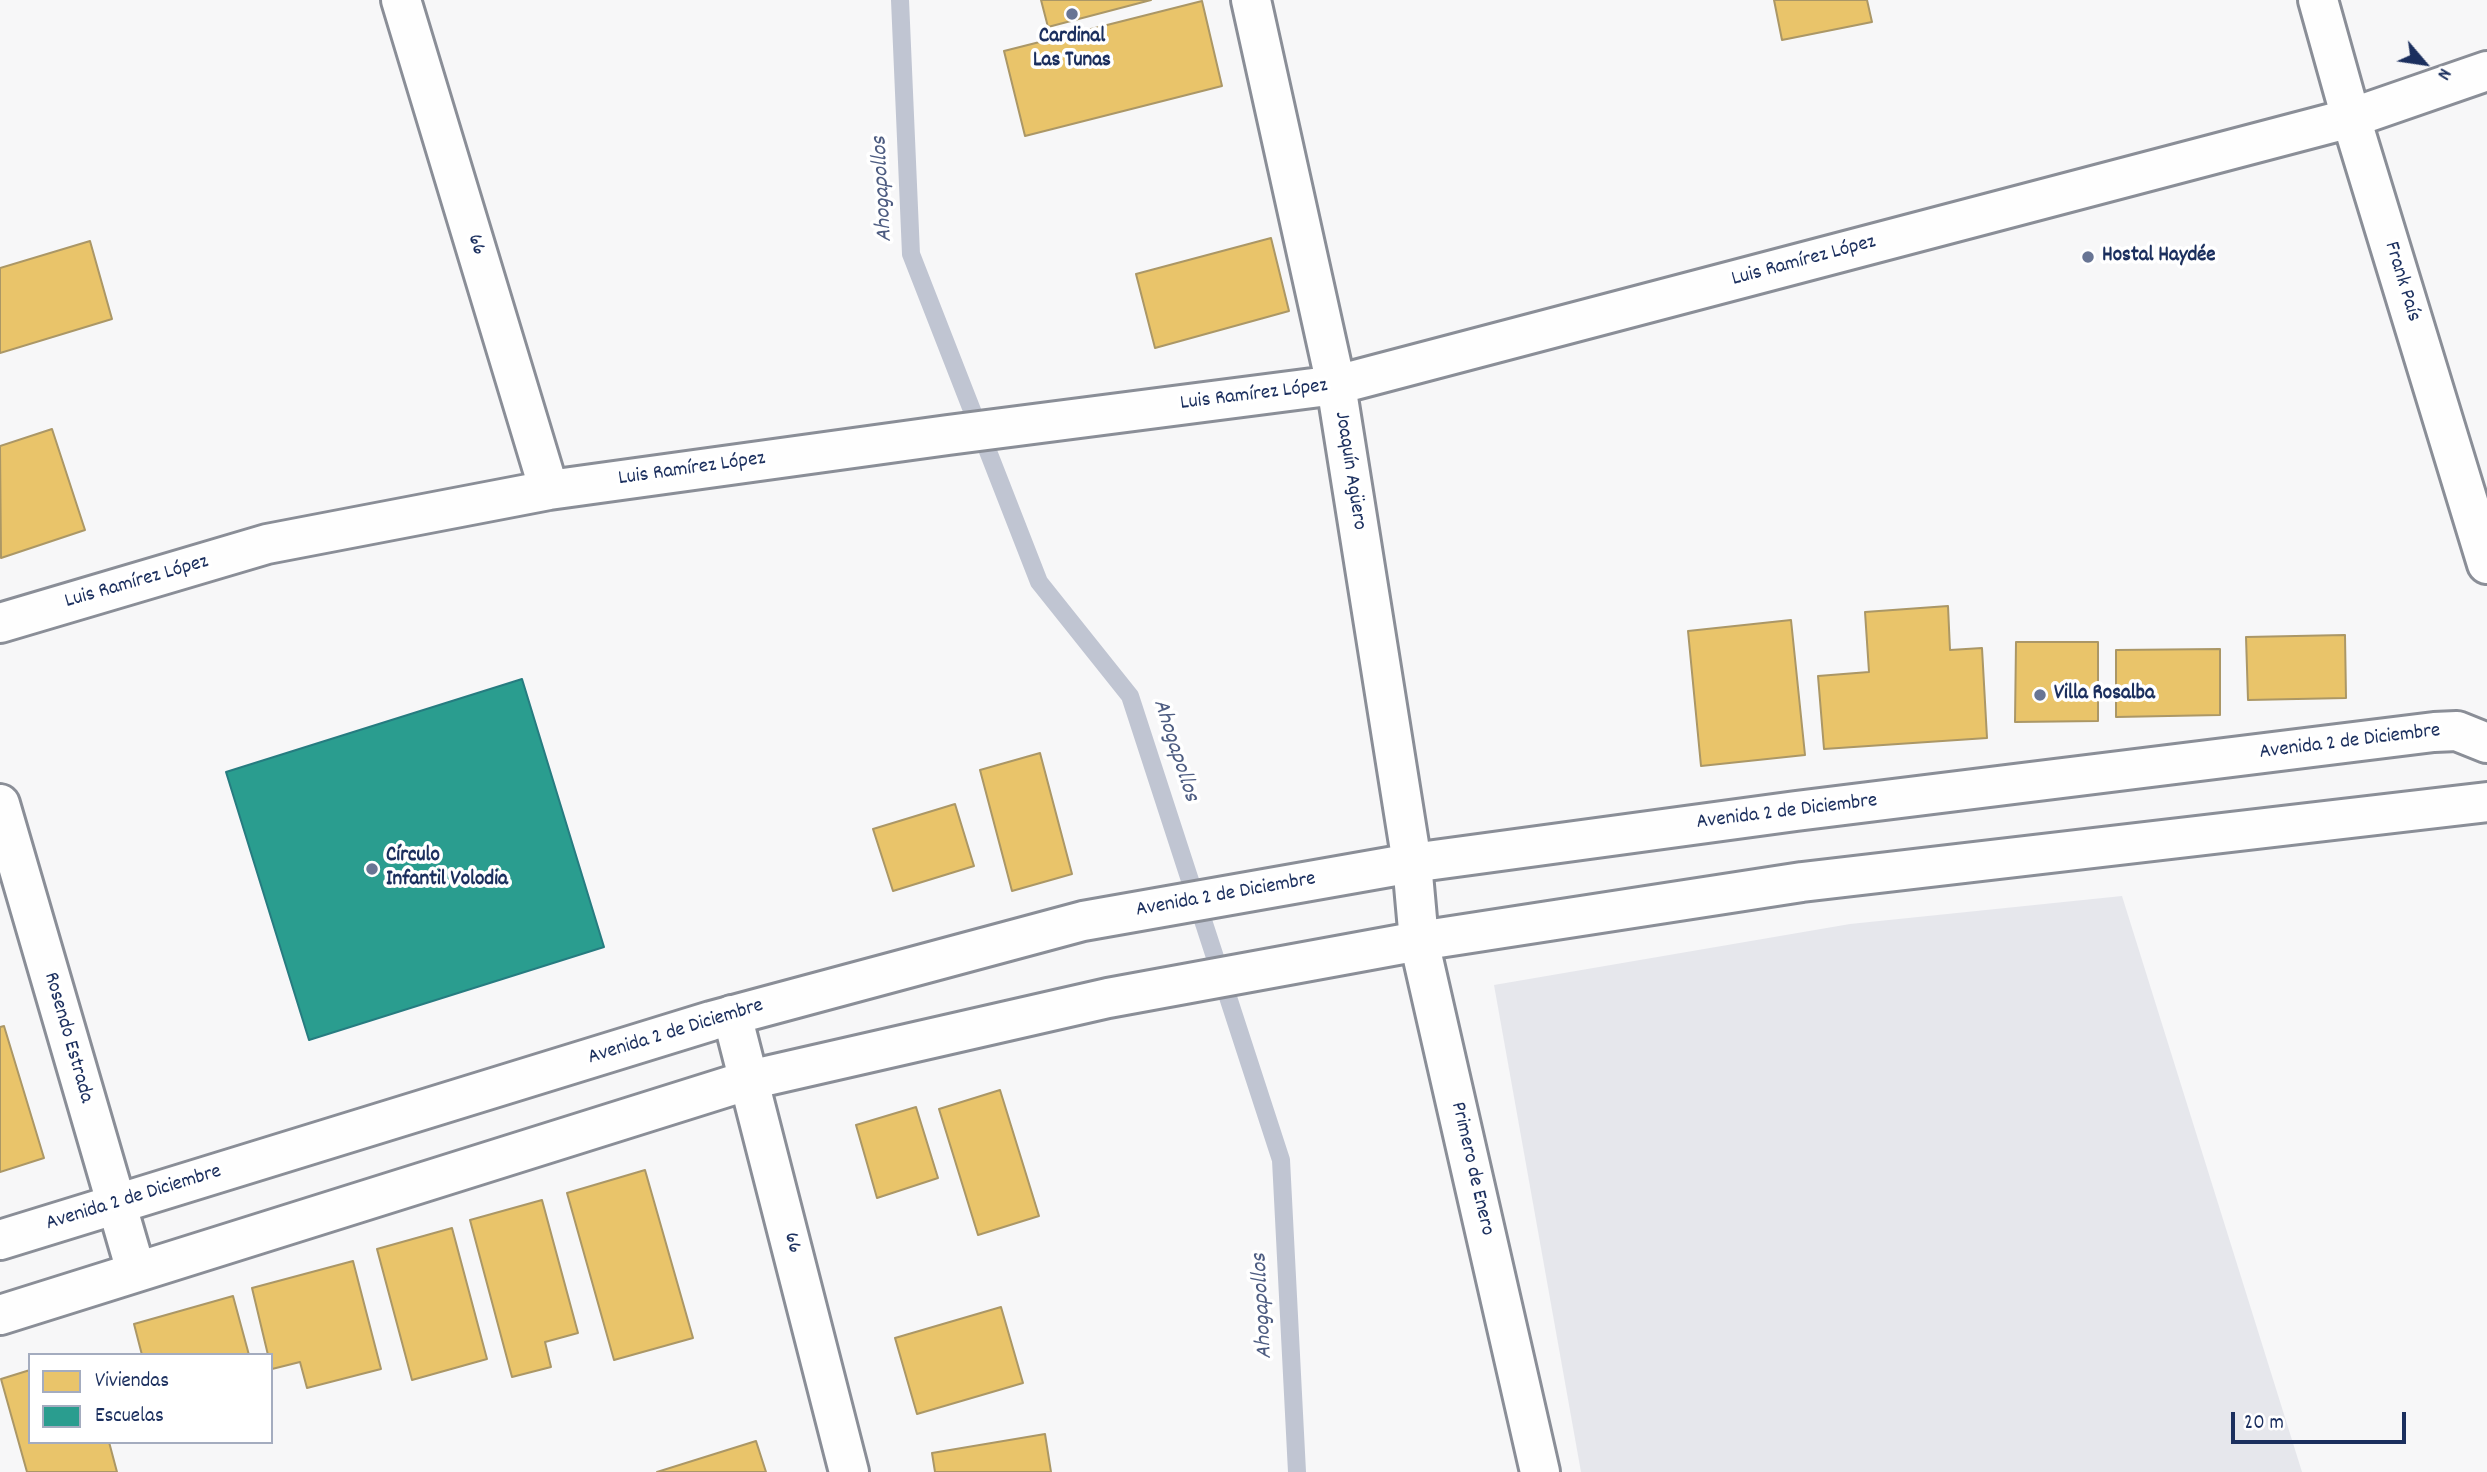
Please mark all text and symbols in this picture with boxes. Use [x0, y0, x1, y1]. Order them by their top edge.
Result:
marker: Cardinal Las Tunas [1064, 6, 1080, 22]
place label: Cardinal Las Tunas [1033, 25, 1111, 75]
north arrow [2389, 28, 2459, 98]
text: N [2429, 63, 2457, 84]
water label: Ahogapollos [867, 135, 901, 243]
street label: 66 [460, 231, 490, 259]
street label: Luis Ramírez López [1729, 231, 1879, 293]
street label: Frank País [2377, 239, 2425, 325]
place label: Hostal Haydée [2102, 244, 2216, 270]
marker: Hostal Haydée [2080, 249, 2096, 265]
street label: Luis Ramírez López [1179, 374, 1329, 418]
street label: Joaquín Agüero [1327, 410, 1371, 532]
street label: Luis Ramírez López [617, 447, 767, 493]
street label: Luis Ramírez López [62, 550, 212, 616]
place label: Villa Rosalba [2054, 682, 2155, 708]
marker: Villa Rosalba [2032, 687, 2048, 703]
water label: Ahogapollos [1145, 696, 1203, 806]
street label: Avenida 2 de Diciembre [2258, 719, 2442, 767]
street label: Avenida 2 de Diciembre [1695, 789, 1879, 837]
place label: Círculo Infantil Volodia [386, 844, 508, 894]
marker: Círculo Infantil Volodia [364, 861, 380, 877]
street label: Avenida 2 de Diciembre [1134, 868, 1318, 924]
street label: Rosendo Estrada [36, 970, 98, 1106]
street label: Avenida 2 de Diciembre [585, 994, 767, 1072]
street label: Primero de Enero [1443, 1100, 1499, 1238]
street label: Avenida 2 de Diciembre [43, 1160, 225, 1238]
street label: 66 [776, 1230, 806, 1256]
water label: Ahogapollos [1247, 1252, 1281, 1360]
legend [28, 1353, 273, 1444]
text: Viviendas [95, 1367, 169, 1397]
scale bar [2235, 1398, 2410, 1442]
text: Escuelas [95, 1402, 164, 1432]
text: 20 m [2244, 1409, 2284, 1439]

